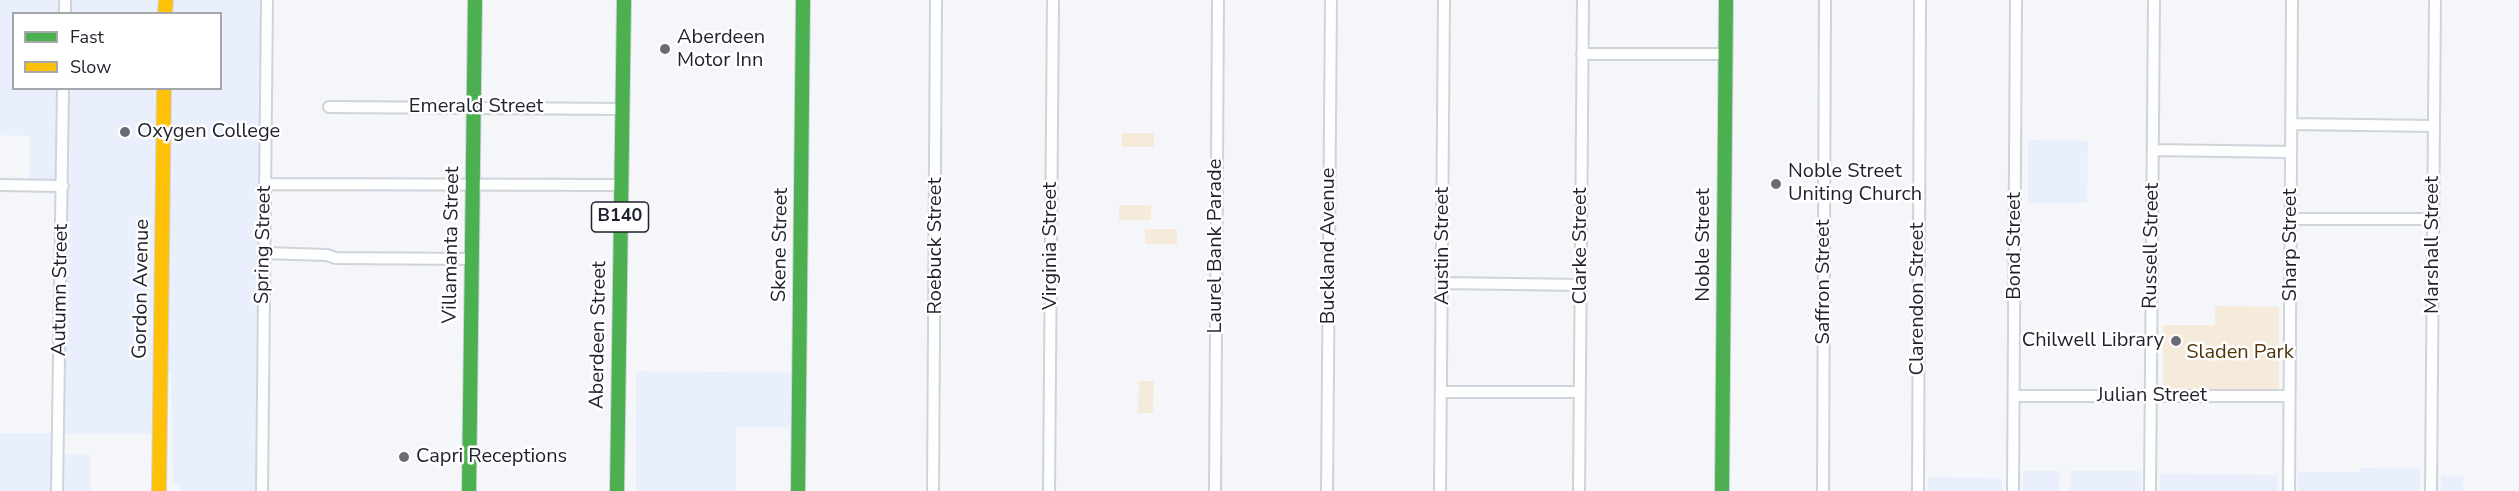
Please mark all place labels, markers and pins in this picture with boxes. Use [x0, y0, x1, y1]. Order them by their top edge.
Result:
place label: Aberdeen Motor Inn [677, 26, 765, 73]
marker: Aberdeen Motor Inn [658, 42, 672, 56]
place label: Oxygen College [137, 120, 280, 144]
marker: Oxygen College [118, 125, 132, 139]
place label: Noble Street Uniting Church [1788, 160, 1922, 207]
marker: Noble Street Uniting Church [1769, 177, 1783, 191]
place label: Chilwell Library [2022, 329, 2164, 353]
marker: Chilwell Library [2169, 334, 2183, 348]
place label: Capri Receptions [416, 445, 567, 469]
marker: Capri Receptions [397, 450, 411, 464]

